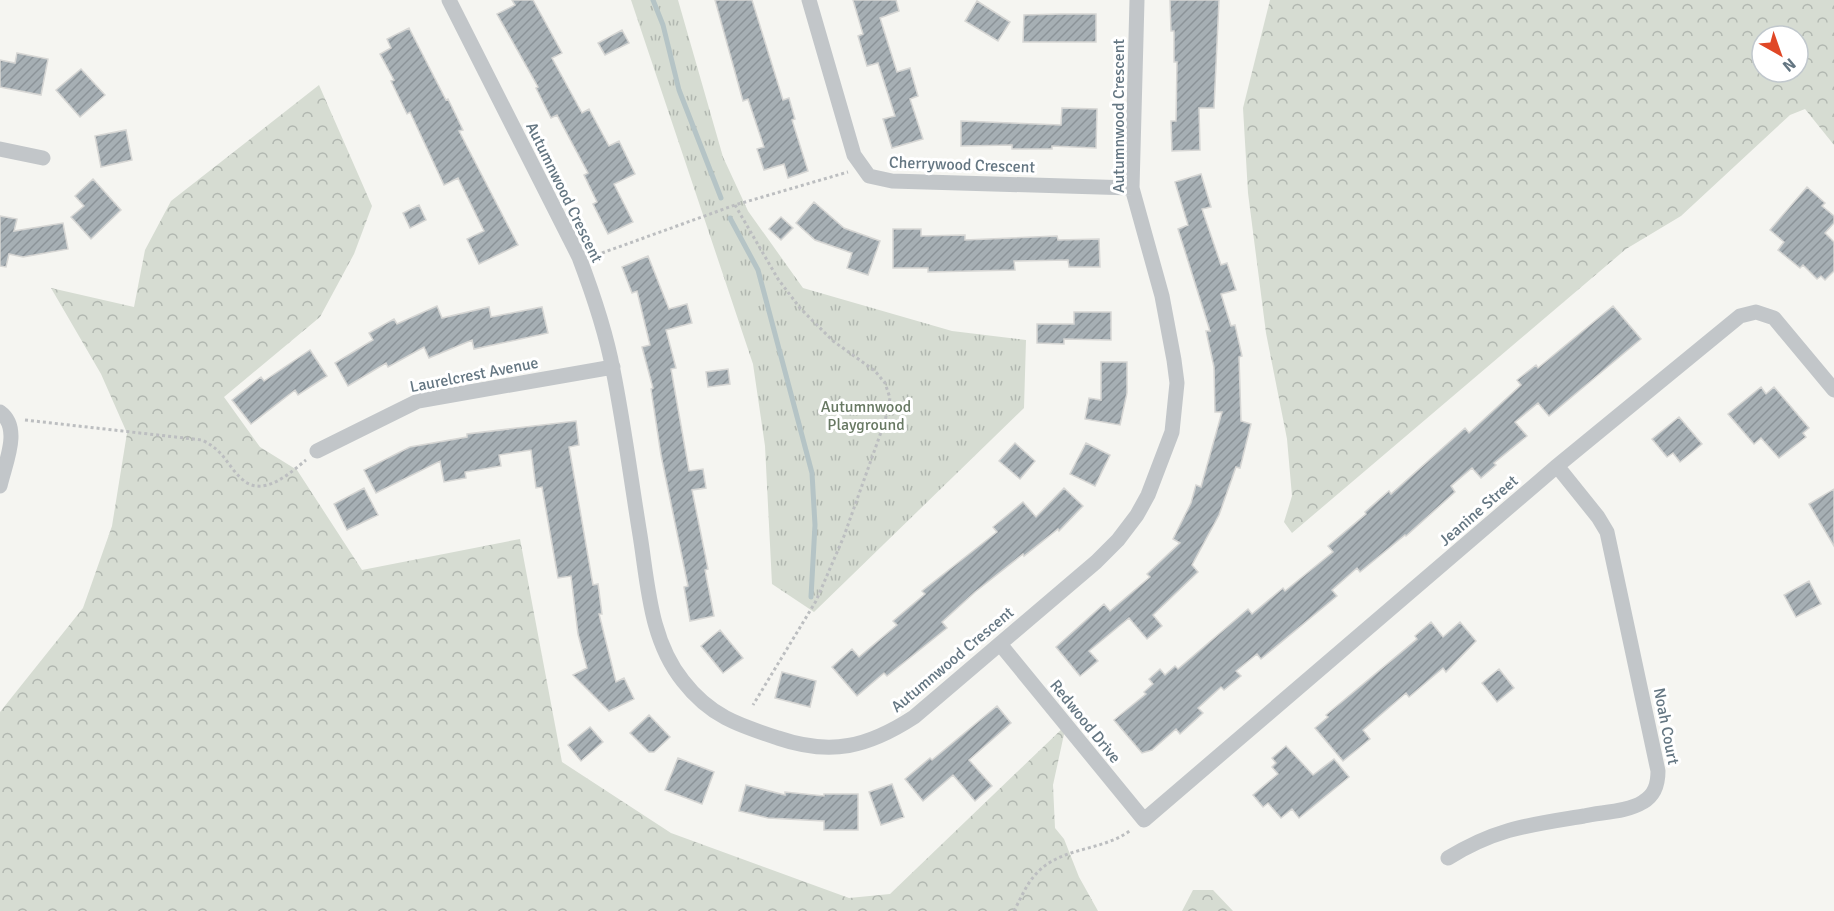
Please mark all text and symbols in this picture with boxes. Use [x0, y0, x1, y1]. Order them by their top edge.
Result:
north arrow [1750, 24, 1810, 84]
street label: Autumnwood Crescent [1109, 39, 1129, 193]
text: N [1778, 53, 1800, 76]
street label: Autumnwood Crescent [521, 119, 607, 266]
street label: Cherrywood Crescent [889, 152, 1036, 178]
street label: Laurelcrest Avenue [408, 353, 540, 397]
park label: Autumnwood Playground [821, 397, 911, 435]
street label: Jeanine Street [1435, 471, 1523, 551]
street label: Autumnwood Crescent [887, 602, 1018, 717]
street label: Redwood Drive [1045, 676, 1125, 767]
street label: Noah Court [1649, 686, 1683, 767]

